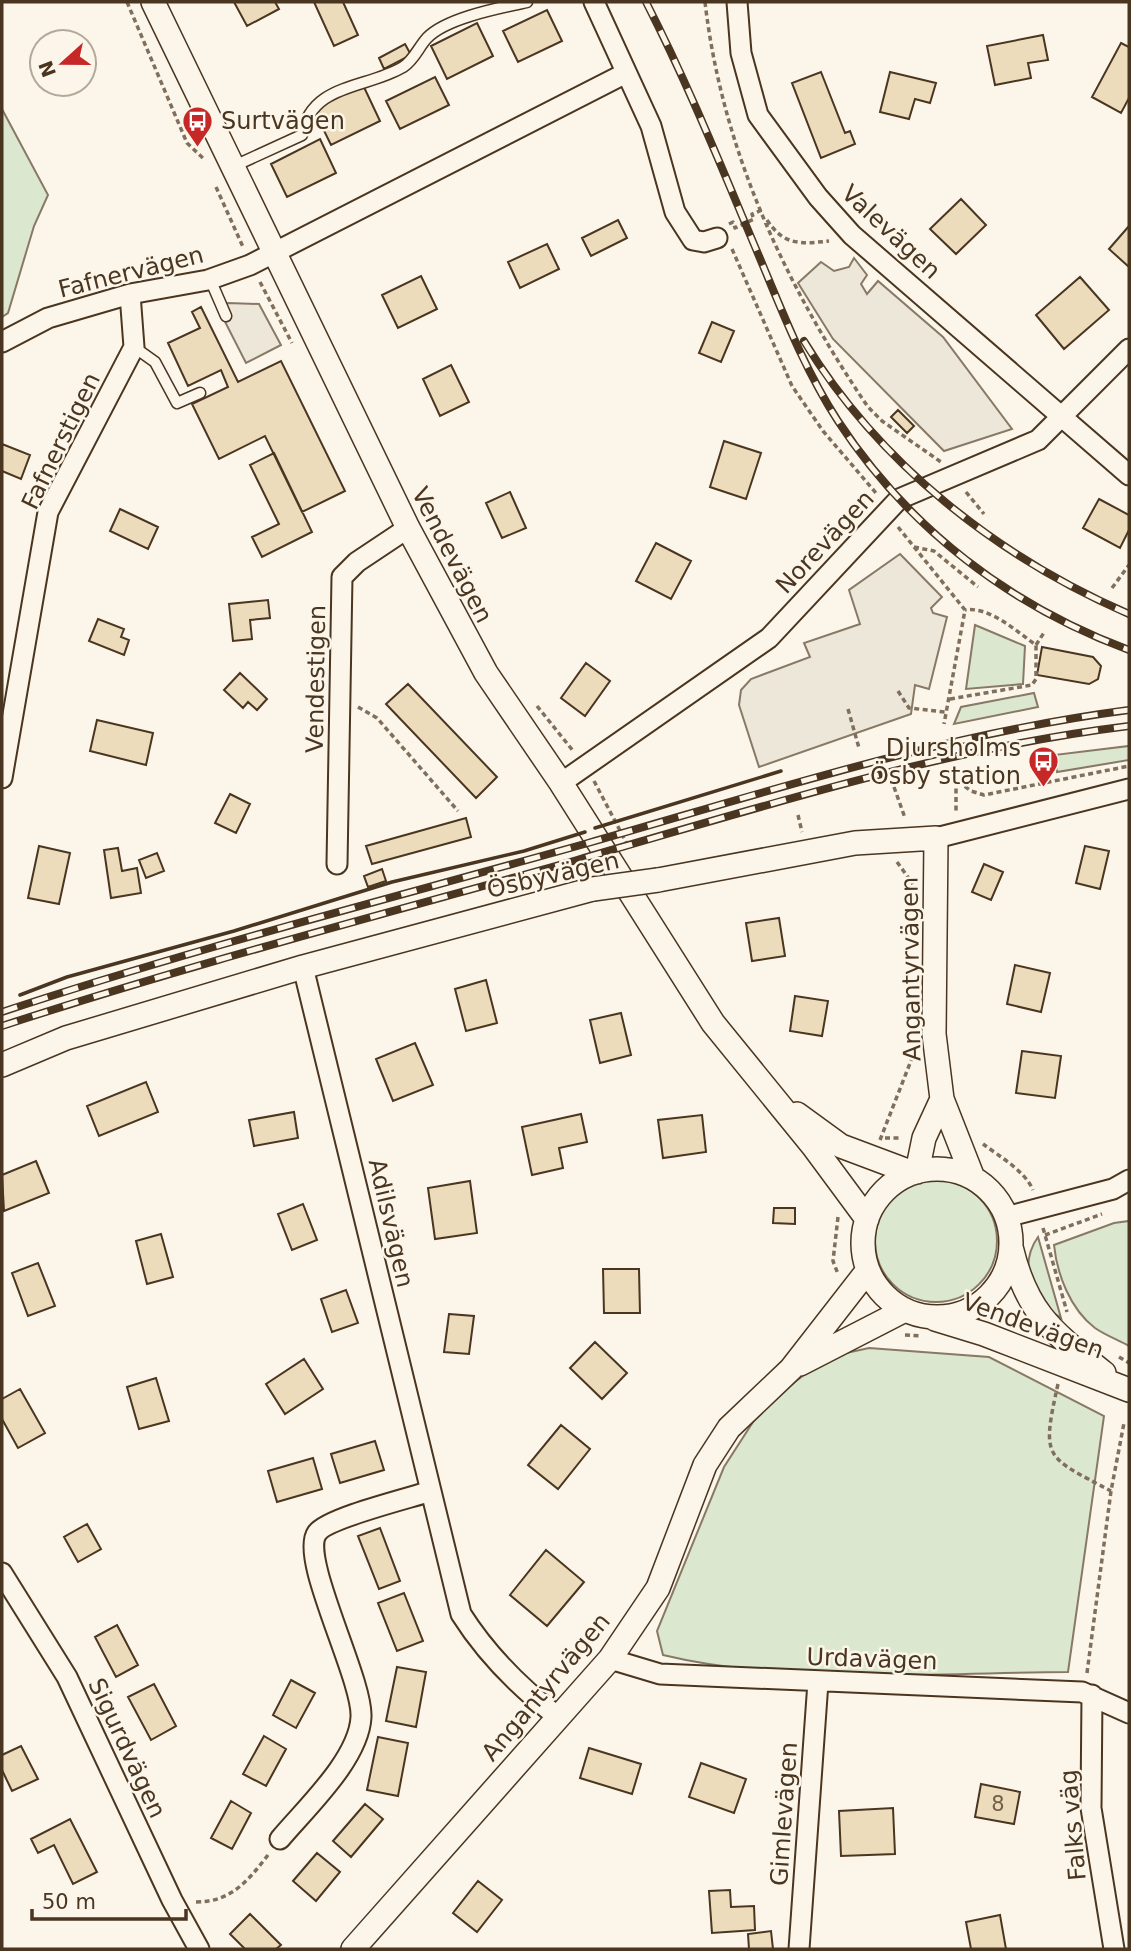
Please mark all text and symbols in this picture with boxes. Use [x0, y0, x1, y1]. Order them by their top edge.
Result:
north arrow [28, 28, 98, 98]
text: N [34, 58, 60, 80]
bus stop icon: Surtvägen [181, 104, 215, 148]
place label: Surtvägen [221, 107, 345, 135]
street label: Valevägen [836, 179, 946, 285]
street label: Fafnervägen [55, 240, 207, 304]
street label: Fafnerstigen [16, 368, 106, 514]
street label: Vendevägen [406, 482, 498, 628]
street label: Norevägen [770, 485, 880, 599]
street label: Vendestigen [301, 605, 331, 753]
place label: Djursholms Ösby station [870, 734, 1021, 790]
bus stop icon: Djursholms Ösby station [1027, 745, 1061, 789]
street label: Ösbyvägen [484, 845, 622, 904]
street label: Angantyrvägen [895, 877, 927, 1061]
street label: Adilsvägen [363, 1156, 419, 1290]
street label: Vendevägen [958, 1287, 1108, 1365]
street label: Angantyrvägen [476, 1607, 616, 1767]
street label: Urdavägen [806, 1643, 938, 1675]
street label: Sigurdvägen [82, 1674, 172, 1822]
street label: Gimlevägen [765, 1741, 803, 1887]
street label: Falks väg [1054, 1768, 1092, 1882]
house number: 8 [991, 1792, 1005, 1816]
scale bar [32, 1878, 186, 1922]
text: 50 m [42, 1890, 96, 1914]

